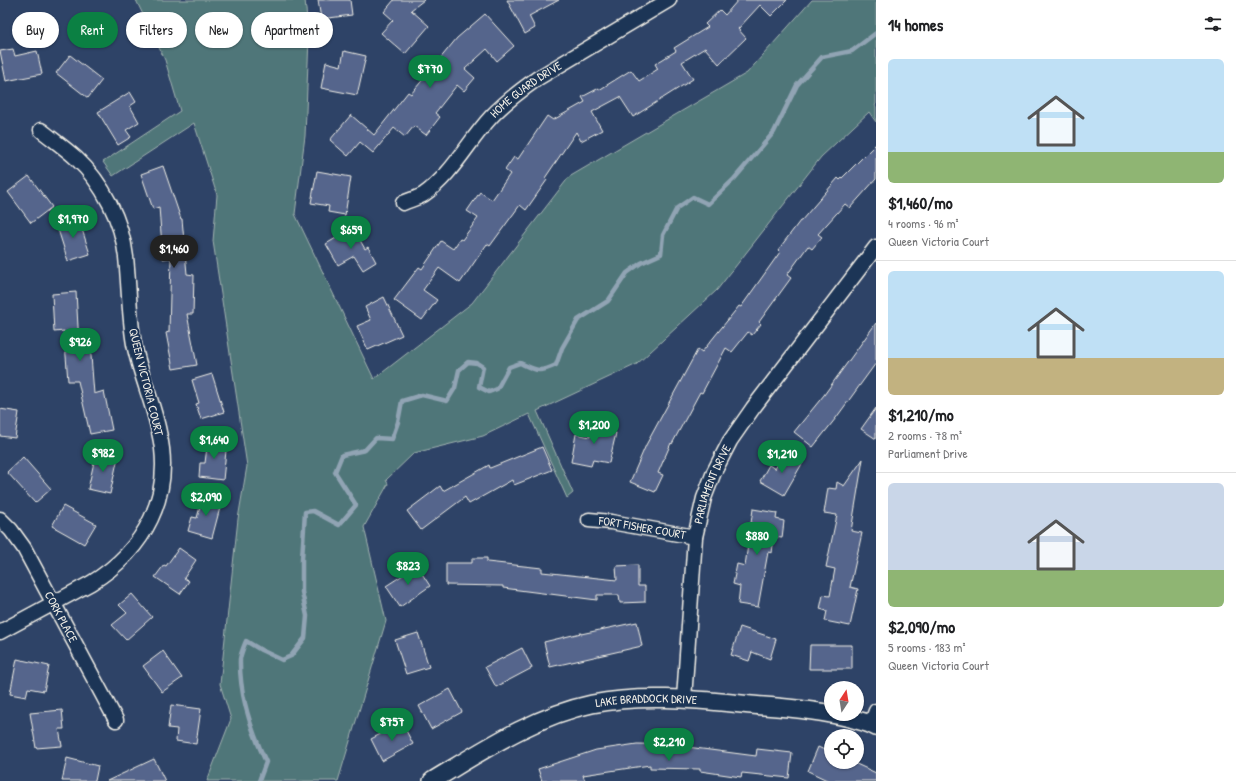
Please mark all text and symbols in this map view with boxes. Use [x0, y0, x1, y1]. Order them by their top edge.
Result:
chip: Buy [12, 12, 59, 48]
chip: Rent [67, 12, 118, 48]
chip: Filters [126, 12, 187, 48]
chip: New [195, 12, 243, 48]
chip: Apartment [251, 12, 333, 48]
text: 14 homes [888, 13, 943, 36]
icon: filters [1202, 13, 1224, 35]
pin: $770 [406, 55, 454, 89]
street label: HOME GUARD DRIVE [486, 56, 565, 121]
text: $770 [417, 59, 443, 77]
icon: home [1020, 85, 1092, 157]
text: $1,460/mo [888, 191, 953, 214]
pin: $1,970 [40, 205, 106, 239]
text: $1,970 [58, 209, 88, 227]
text: 4 rooms · 96 m² [888, 214, 959, 232]
pin: $659 [327, 216, 375, 250]
text: $659 [340, 220, 362, 238]
text: Queen Victoria Court [888, 232, 989, 250]
pin: $1,460 [141, 235, 207, 269]
text: $1,460 [159, 239, 189, 257]
icon: home [1020, 297, 1092, 369]
street label: QUEEN VICTORIA COURT [125, 326, 168, 438]
pin: $926 [56, 328, 104, 362]
text: $926 [69, 332, 91, 350]
text: $1,210/mo [888, 403, 954, 426]
pin: $1,200 [561, 411, 627, 445]
text: $1,200 [578, 415, 610, 433]
pin: $1,640 [181, 426, 247, 460]
text: 2 rooms · 78 m² [888, 426, 962, 444]
text: $1,640 [199, 430, 229, 448]
pin: $982 [79, 439, 127, 473]
pin: $1,210 [749, 440, 815, 474]
street label: PARLIAMENT DRIVE [689, 441, 735, 525]
text: $982 [91, 443, 115, 461]
text: $1,210 [767, 444, 797, 462]
text: Parliament Drive [888, 444, 968, 462]
pin: $2,090 [173, 483, 239, 517]
text: $2,090 [190, 487, 222, 505]
icon: home [1020, 509, 1092, 581]
street label: FORT FISHER COURT [597, 512, 688, 543]
pin: $880 [733, 522, 781, 556]
text: $880 [745, 526, 769, 544]
pin: $823 [384, 552, 432, 586]
text: $823 [396, 556, 420, 574]
street label: CORK PLACE [41, 588, 82, 646]
text: $2,090/mo [888, 615, 955, 638]
text: 5 rooms · 183 m² [888, 638, 965, 656]
text: Queen Victoria Court [888, 656, 989, 674]
north arrow [824, 681, 864, 721]
map controls [824, 681, 864, 769]
street label: LAKE BRADDOCK DRIVE [594, 689, 698, 711]
pin: $757 [368, 708, 416, 742]
text: $757 [380, 712, 404, 730]
pin: $2,210 [636, 728, 702, 762]
button: locate [824, 729, 864, 769]
text: $2,210 [653, 732, 685, 750]

